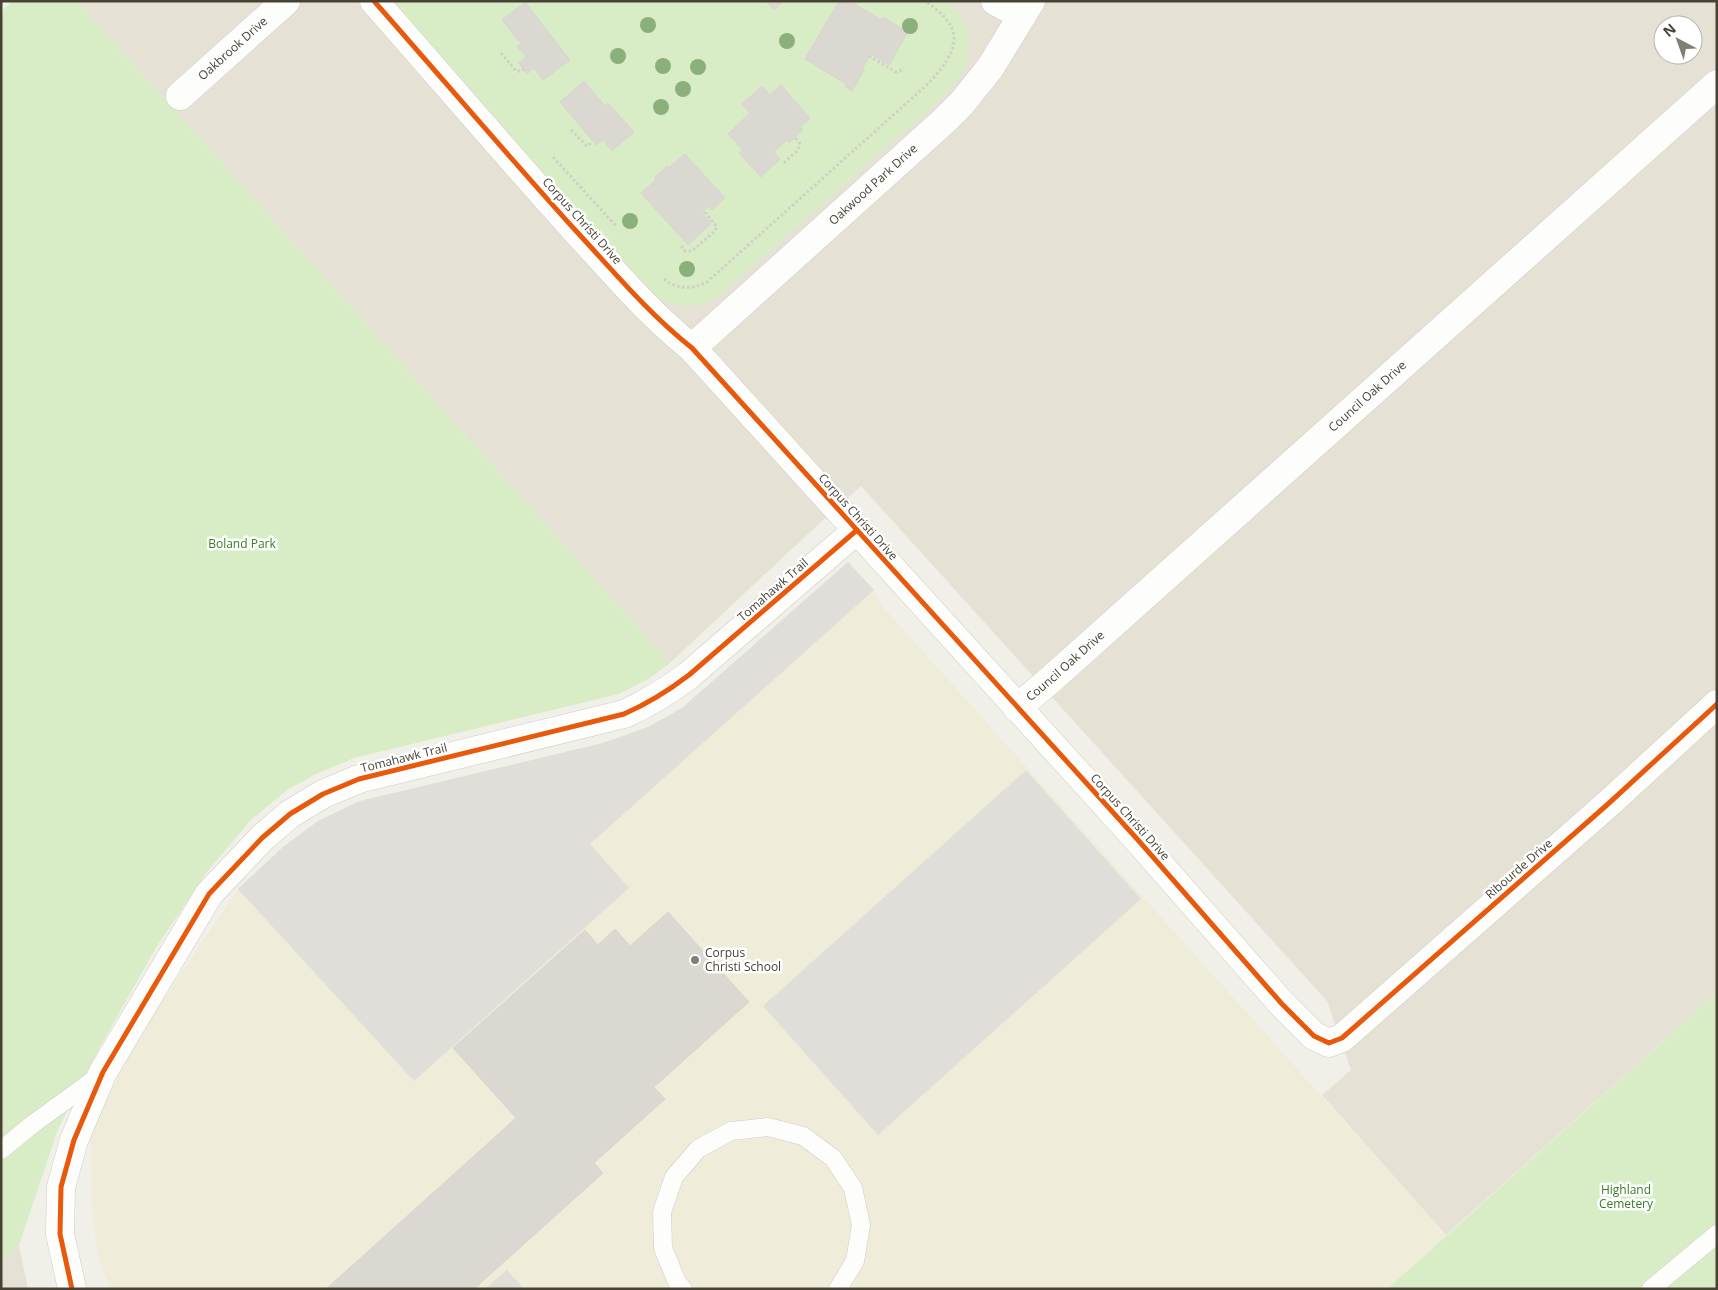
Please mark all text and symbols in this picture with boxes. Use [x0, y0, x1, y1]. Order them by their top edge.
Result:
street label: Oakbrook Drive [194, 12, 271, 84]
north arrow [1653, 15, 1703, 65]
text: N [1659, 19, 1680, 41]
street label: Oakwood Park Drive [825, 140, 921, 229]
street label: Corpus Christi Drive [539, 174, 626, 268]
street label: Council Oak Drive [1324, 356, 1410, 435]
street label: Corpus Christi Drive [815, 470, 902, 564]
park label: Boland Park [208, 535, 276, 552]
street label: Tomahawk Trail [734, 554, 812, 625]
street label: Council Oak Drive [1022, 626, 1108, 705]
street label: Tomahawk Trail [359, 739, 449, 776]
street label: Corpus Christi Drive [1087, 770, 1174, 864]
street label: Ribourde Drive [1481, 835, 1556, 903]
place label: Corpus Christi School [705, 944, 781, 975]
marker: Corpus Christi School [689, 954, 701, 966]
park label: Highland Cemetery [1599, 1181, 1654, 1212]

